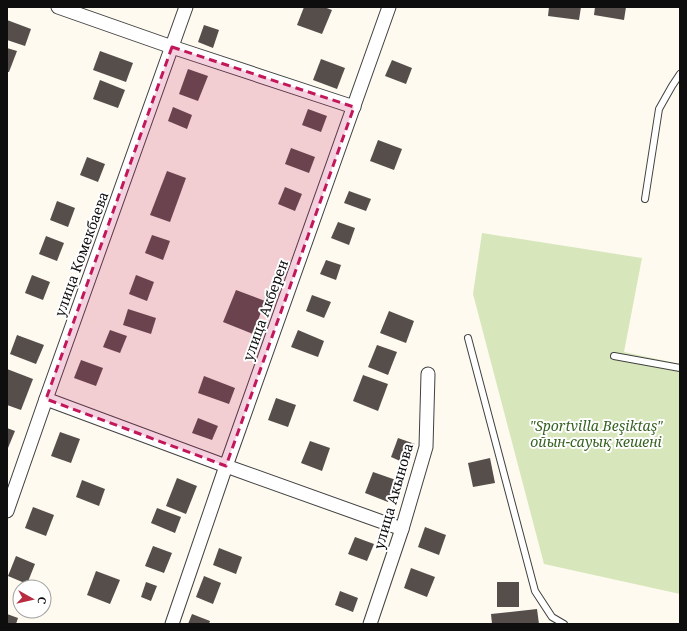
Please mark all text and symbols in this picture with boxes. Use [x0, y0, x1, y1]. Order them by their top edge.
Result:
street label: улица Комекбаева [50, 189, 112, 319]
street label: улица Акберен [238, 257, 292, 363]
park label: "Sportvilla Beşiktaş" ойын-сауық кешені [529, 416, 664, 451]
street label: улица Акынова [369, 441, 417, 551]
north arrow [12, 579, 52, 619]
text: С [34, 596, 50, 605]

